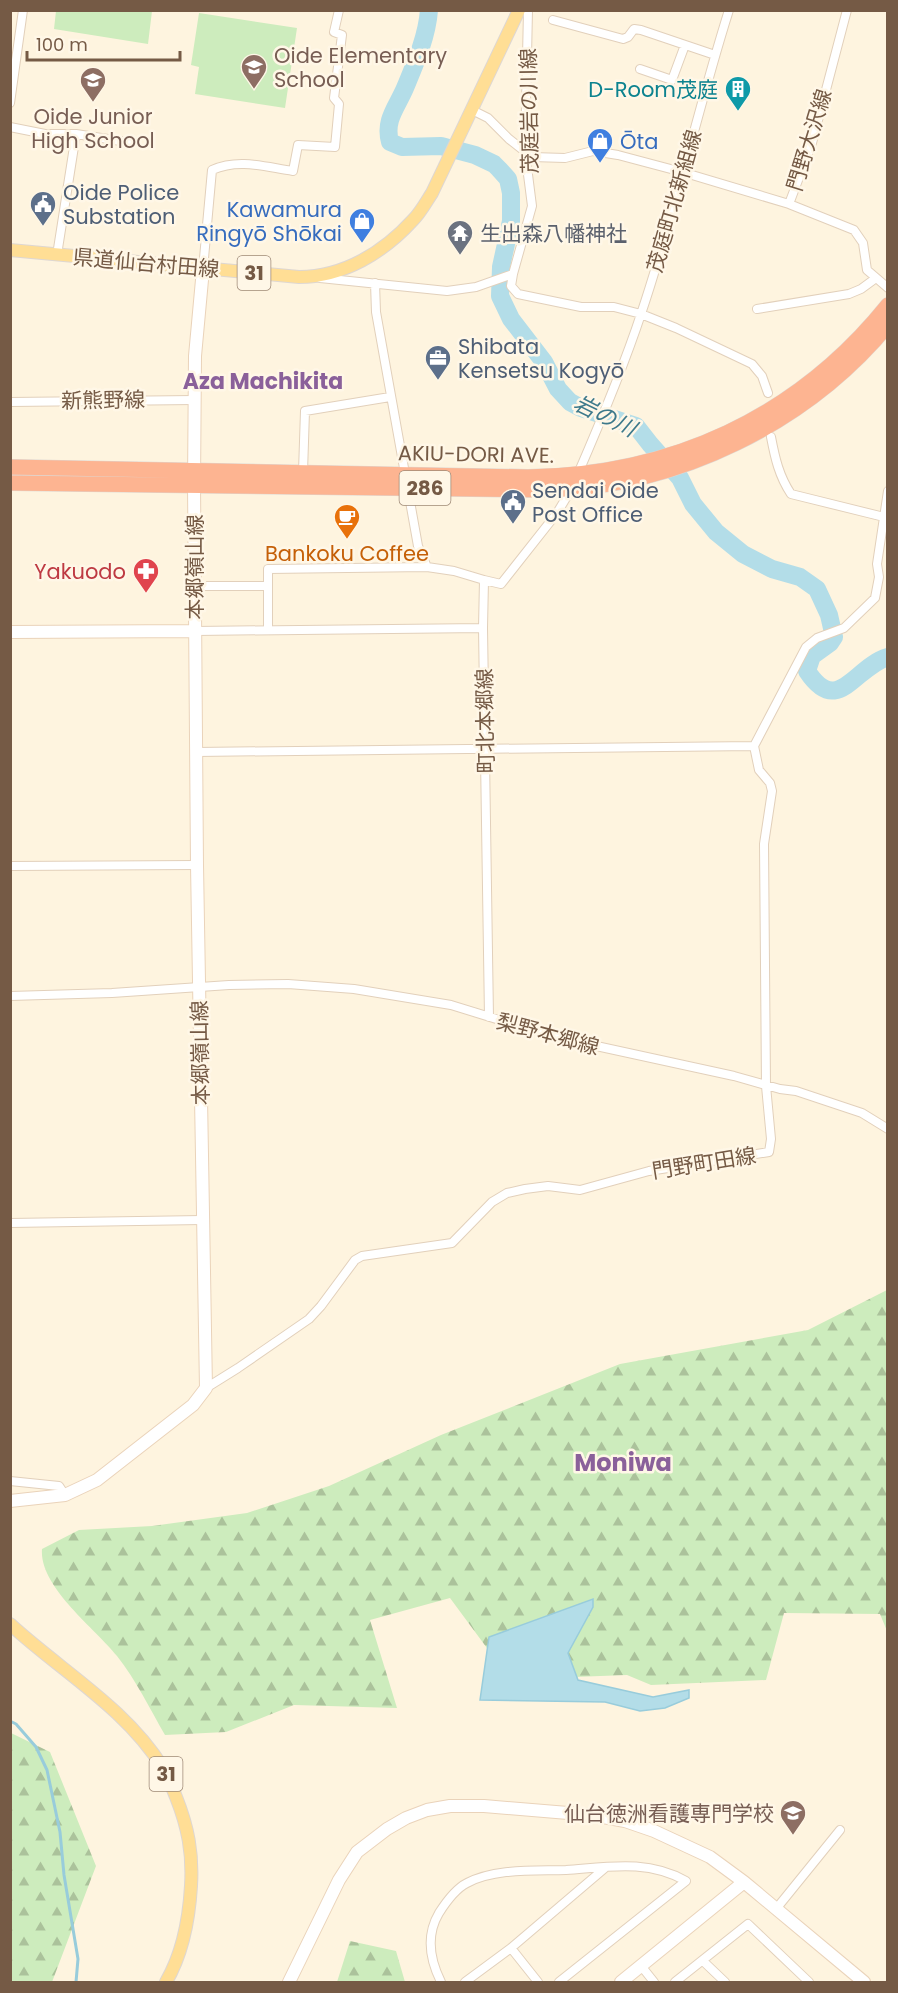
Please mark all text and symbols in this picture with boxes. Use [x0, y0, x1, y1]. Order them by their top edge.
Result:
scale bar [27, 24, 180, 62]
text: 100 m [36, 32, 88, 57]
place label: Oide Elementary School [274, 41, 447, 94]
street label: 茂庭岩の川線 [513, 48, 545, 174]
school or university icon: Oide Elementary School [239, 52, 269, 90]
school or university icon: Oide Junior High School [78, 65, 108, 103]
building icon: D-Room茂庭 [723, 74, 753, 112]
place label: D-Room茂庭 [588, 75, 718, 104]
street label: 門野大沢線 [780, 86, 838, 194]
place label: Oide Junior High School [31, 102, 155, 155]
shop icon: Ōta [585, 126, 615, 164]
street label: 茂庭町北新組線 [640, 126, 708, 276]
place label: Ōta [620, 127, 658, 156]
place label: Oide Police Substation [63, 178, 179, 231]
public building icon: Oide Police Substation [28, 189, 58, 227]
place label: Kawamura Ringyō Shōkai [196, 195, 342, 248]
shop icon: Kawamura Ringyō Shōkai [347, 206, 377, 244]
temple icon: 生出森八幡神社 [445, 218, 475, 256]
place label: 生出森八幡神社 [480, 219, 627, 248]
street label: 県道仙台村田線 [72, 242, 220, 284]
road number: 31 [238, 256, 270, 290]
place label: Shibata Kensetsu Kogyō [458, 332, 624, 385]
office icon: Shibata Kensetsu Kogyō [423, 343, 453, 381]
district label: Aza Machikita [183, 366, 343, 397]
street label: 新熊野線 [61, 385, 145, 415]
water label: 岩の川 [569, 388, 643, 445]
street label: AKIU-DORI AVE. [398, 438, 554, 470]
road number: 286 [400, 471, 450, 505]
place label: Sendai Oide Post Office [532, 476, 659, 529]
public building icon: Sendai Oide Post Office [498, 487, 528, 525]
cafe icon: Bankoku Coffee [332, 502, 362, 540]
street label: 本郷嶺山線 [180, 515, 209, 620]
place label: Bankoku Coffee [265, 539, 429, 568]
pharmacy icon: Yakuodo [131, 556, 161, 594]
place label: Yakuodo [34, 557, 126, 586]
street label: 町北本郷線 [470, 668, 500, 774]
street label: 本郷嶺山線 [185, 1000, 215, 1106]
street label: 梨野本郷線 [494, 1006, 602, 1062]
street label: 門野町田線 [650, 1140, 758, 1186]
district label: Moniwa [574, 1446, 672, 1479]
road number: 31 [150, 1757, 182, 1791]
school or university icon: 仙台徳洲看護専門学校 [778, 1798, 808, 1836]
place label: 仙台徳洲看護専門学校 [564, 1799, 774, 1828]

